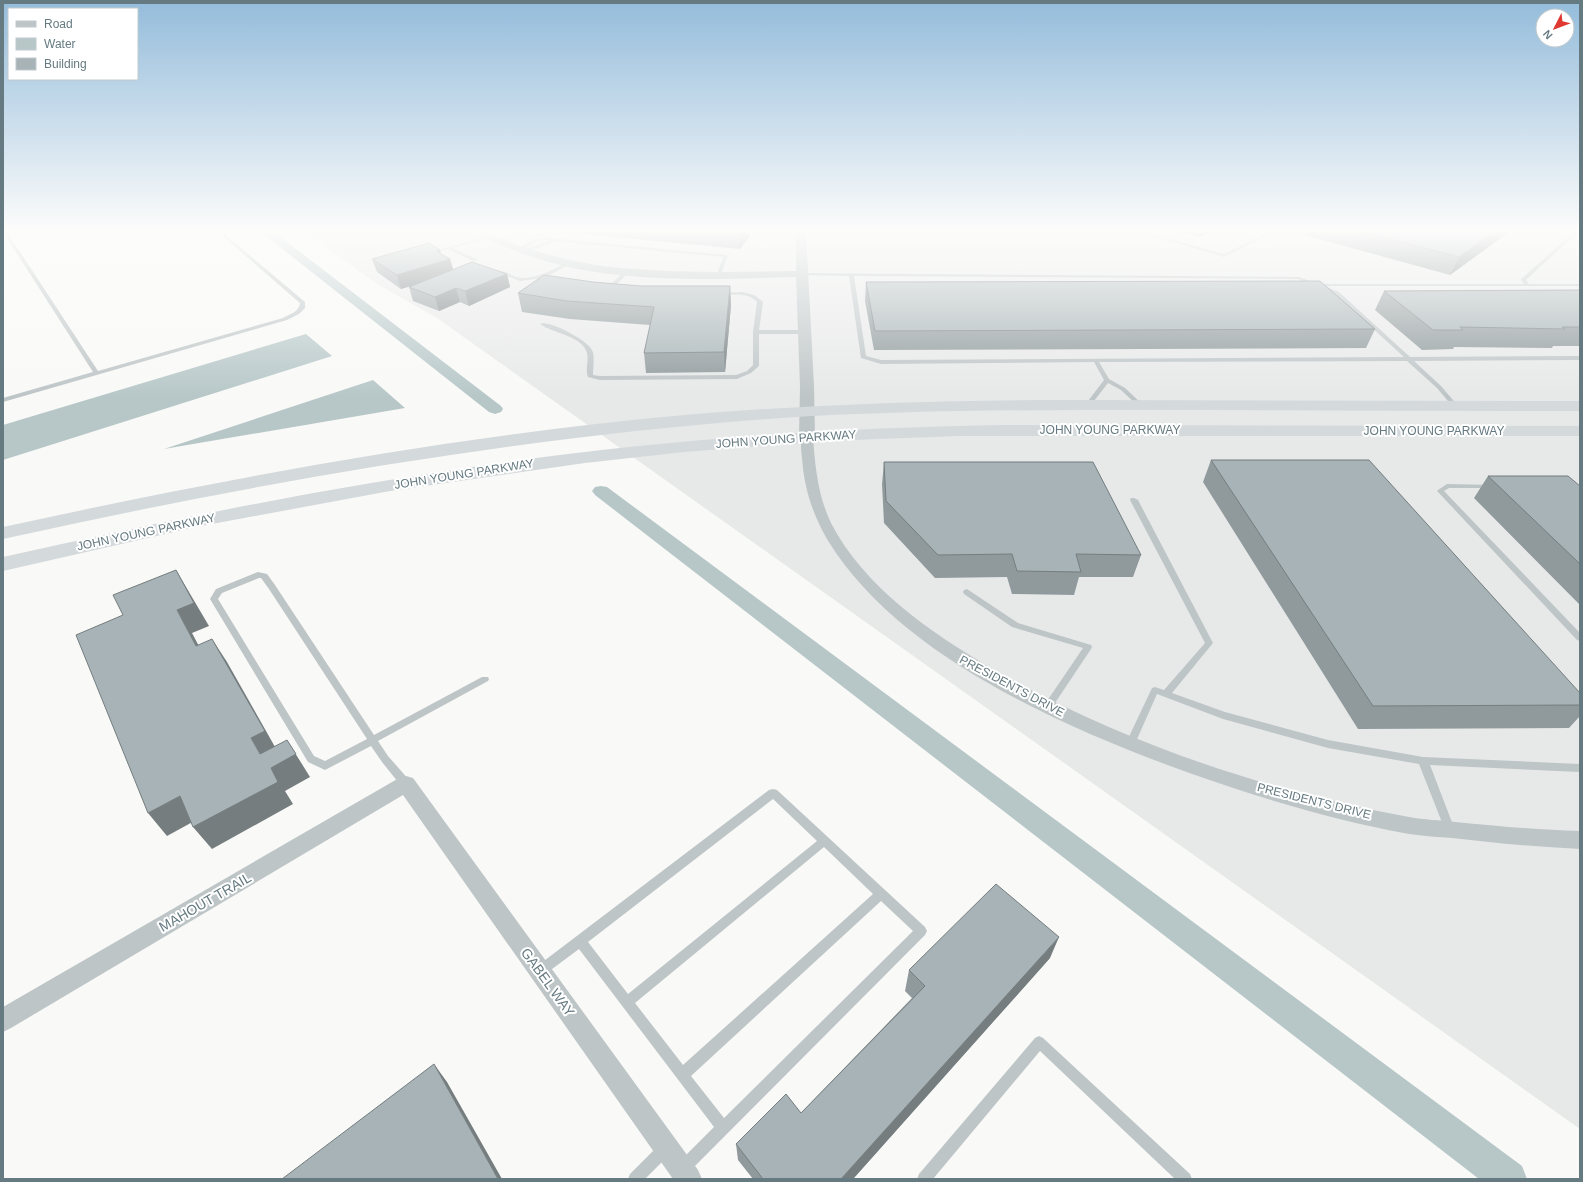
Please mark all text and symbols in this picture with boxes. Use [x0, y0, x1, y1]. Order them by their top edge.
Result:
legend [8, 8, 138, 80]
north arrow [1535, 8, 1575, 48]
text: Road [44, 17, 73, 31]
text: N [1540, 28, 1555, 42]
text: Water [44, 37, 76, 51]
text: Building [44, 57, 87, 71]
street label: JOHN YOUNG PARKWAY [1040, 423, 1180, 437]
street label: JOHN YOUNG PARKWAY [1364, 424, 1504, 438]
street label: JOHN YOUNG PARKWAY [715, 427, 857, 451]
street label: JOHN YOUNG PARKWAY [393, 456, 535, 492]
street label: JOHN YOUNG PARKWAY [76, 511, 216, 553]
street label: PRESIDENTS DRIVE [957, 652, 1067, 720]
street label: PRESIDENTS DRIVE [1256, 780, 1372, 822]
street label: MAHOUT TRAIL [156, 869, 254, 935]
street label: GABEL WAY [518, 945, 578, 1020]

